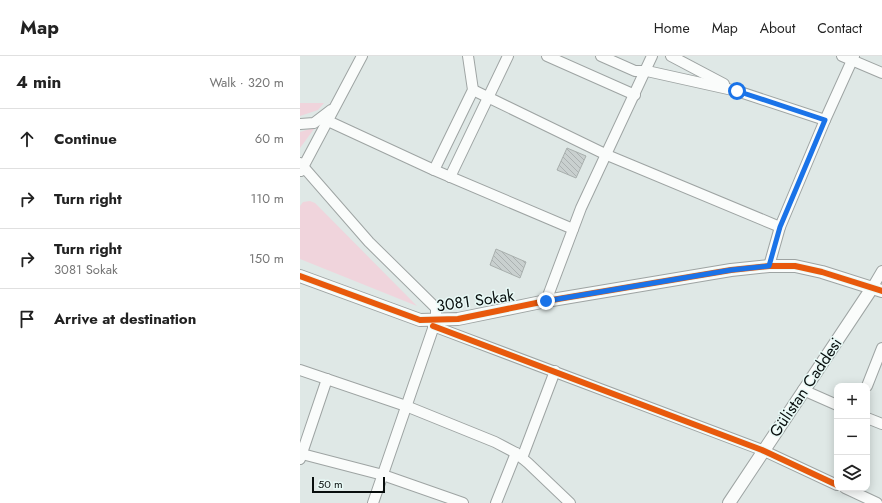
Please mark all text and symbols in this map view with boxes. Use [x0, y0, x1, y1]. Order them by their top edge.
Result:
text: Map [20, 14, 59, 41]
text: Home [654, 18, 690, 38]
text: Map [712, 18, 738, 38]
text: About [760, 18, 795, 38]
text: Contact [817, 18, 862, 38]
text: 4 min [16, 70, 61, 94]
text: Walk · 320 m [209, 73, 284, 92]
route start [728, 82, 746, 100]
icon: ahead [16, 128, 38, 150]
text: Continue [54, 128, 117, 150]
text: 60 m [255, 129, 284, 148]
icon: right [16, 188, 38, 210]
text: Turn right [54, 188, 122, 210]
text: 110 m [250, 189, 284, 208]
text: Turn right [54, 238, 122, 260]
icon: right [16, 248, 38, 270]
text: 150 m [249, 249, 284, 268]
text: 3081 Sokak [54, 260, 118, 279]
street label: 3081 Sokak [435, 284, 516, 317]
route end [537, 292, 555, 310]
icon: arrive [16, 308, 38, 330]
text: Arrive at destination [54, 308, 196, 330]
street label: Gülistan Caddesi [764, 333, 847, 442]
map controls [834, 383, 870, 491]
button: + [834, 383, 870, 419]
button: − [834, 419, 870, 455]
button: layers [834, 455, 870, 491]
scale bar [312, 475, 385, 494]
text: 50 m [318, 476, 343, 492]

